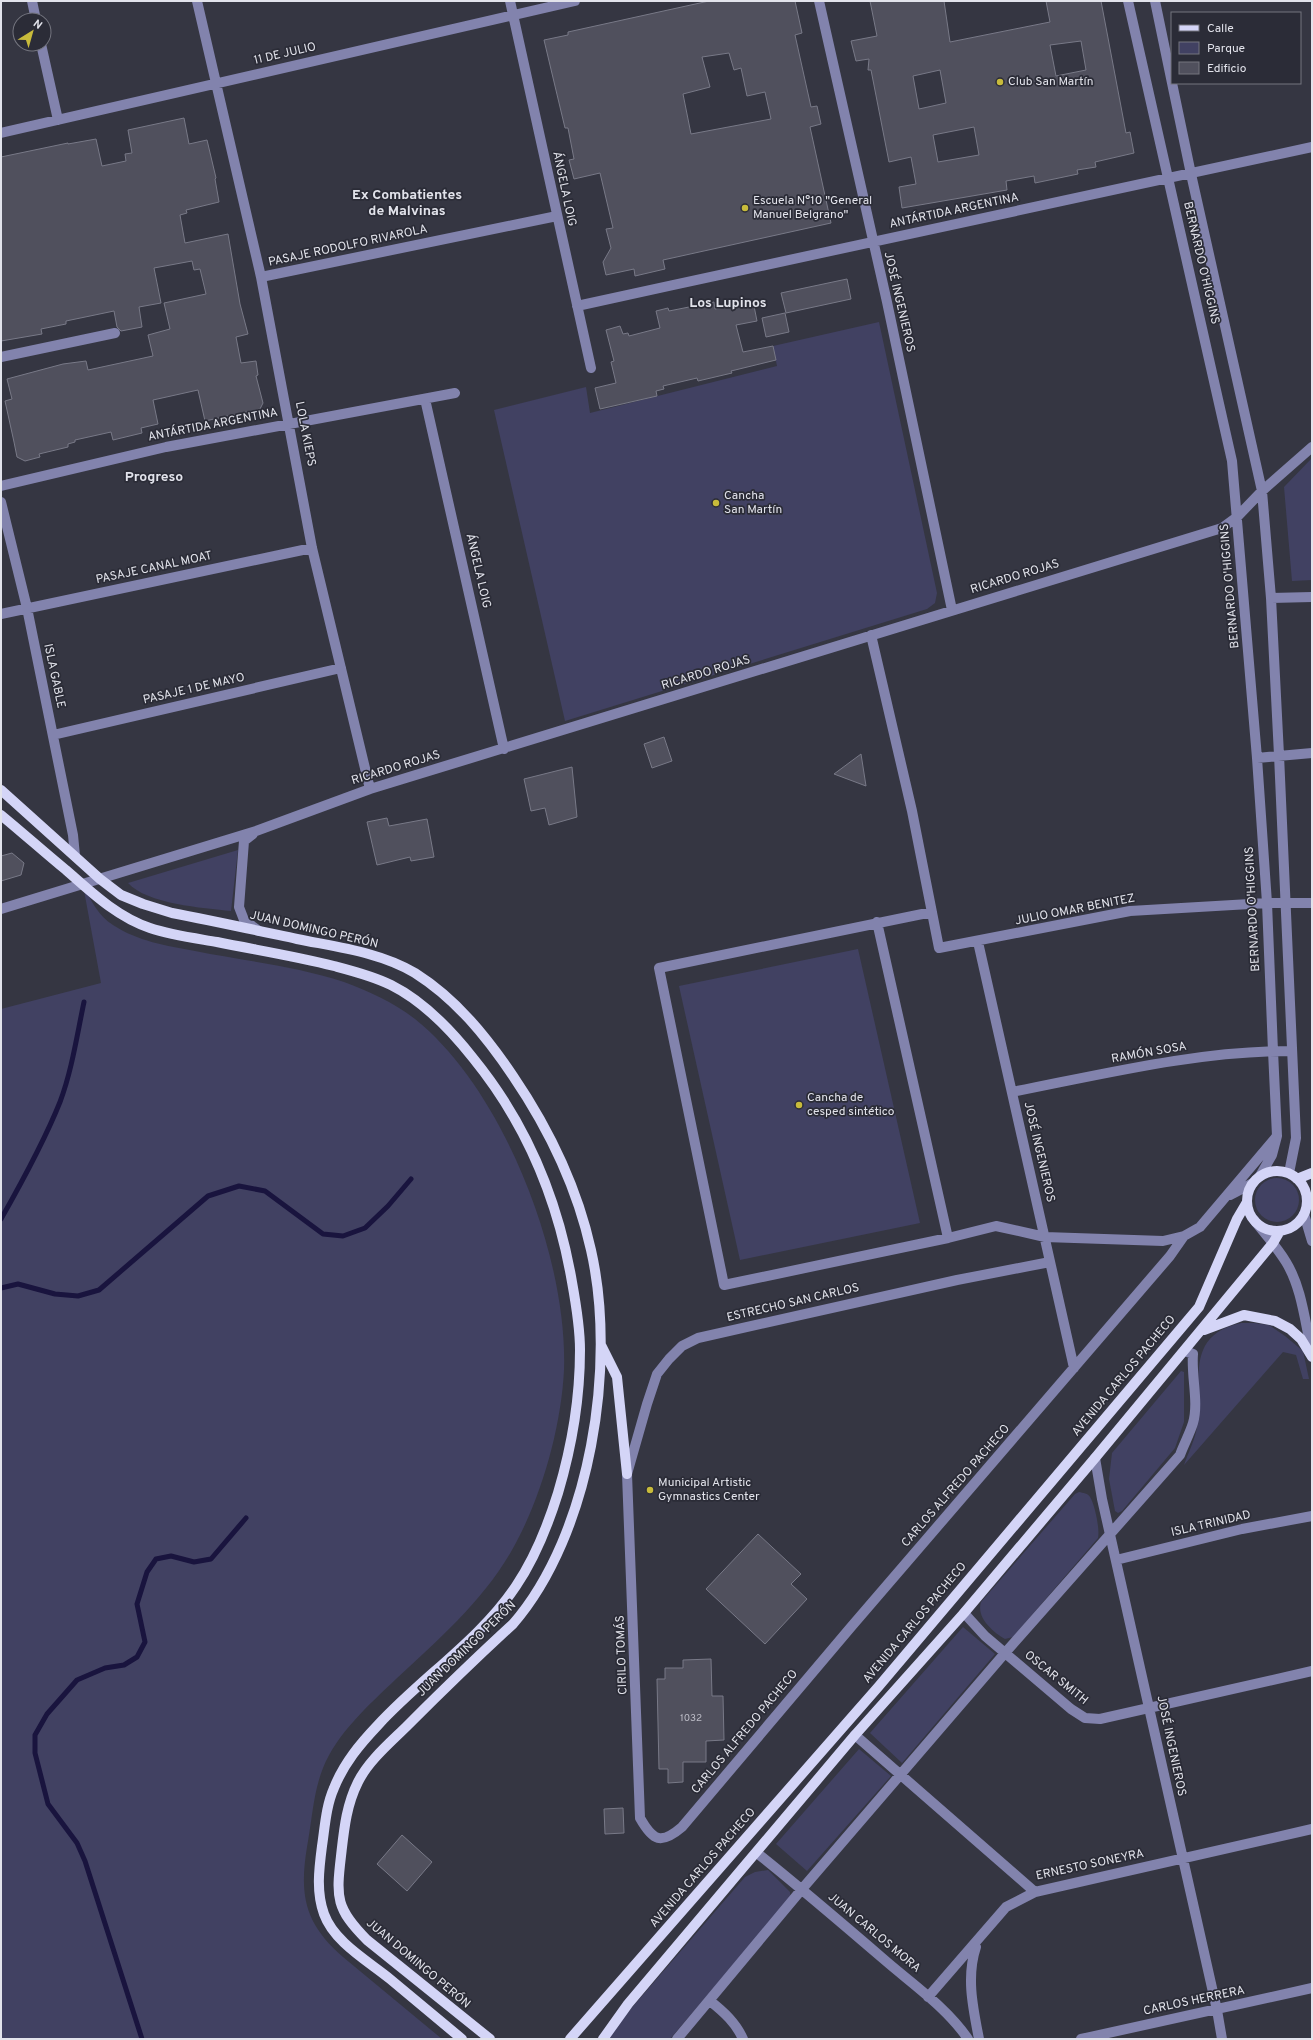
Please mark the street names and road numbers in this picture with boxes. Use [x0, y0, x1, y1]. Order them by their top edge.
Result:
street label: 11 DE JULIO [252, 39, 318, 69]
street label: ÁNGELA LOIG [548, 150, 580, 228]
street label: ANTÁRTIDA ARGENTINA [888, 189, 1020, 233]
street label: BERNARDO O'HIGGINS [1179, 200, 1223, 326]
street label: PASAJE RODOLFO RIVAROLA [267, 221, 429, 271]
street label: JOSÉ INGENIEROS [880, 250, 918, 354]
street label: LOLA KIEPS [291, 400, 319, 468]
street label: ANTÁRTIDA ARGENTINA [147, 405, 279, 445]
street label: BERNARDO O'HIGGINS [1217, 523, 1243, 649]
street label: ÁNGELA LOIG [462, 532, 494, 610]
street label: PASAJE CANAL MOAT [94, 548, 214, 588]
street label: RICARDO ROJAS [969, 556, 1061, 598]
street label: ISLA GABLE [39, 642, 69, 710]
street label: RICARDO ROJAS [660, 652, 752, 694]
street label: PASAJE 1 DE MAYO [142, 670, 246, 708]
street label: RICARDO ROJAS [350, 747, 442, 789]
street label: BERNARDO O'HIGGINS [1242, 846, 1264, 972]
street label: JULIO OMAR BENITEZ [1014, 891, 1136, 929]
street label: JUAN DOMINGO PERÓN [248, 907, 380, 953]
street label: RAMÓN SOSA [1110, 1039, 1188, 1067]
street label: JOSÉ INGENIEROS [1020, 1100, 1058, 1204]
street label: ESTRECHO SAN CARLOS [725, 1280, 861, 1326]
street label: AVENIDA CARLOS PACHECO [1068, 1312, 1180, 1440]
street label: CARLOS ALFREDO PACHECO [898, 1421, 1014, 1551]
street label: ISLA TRINIDAD [1170, 1507, 1252, 1541]
street label: AVENIDA CARLOS PACHECO [859, 1559, 971, 1687]
street label: JUAN DOMINGO PERÓN [414, 1598, 520, 1700]
street label: CIRILO TOMÁS [613, 1615, 631, 1695]
street label: OSCAR SMITH [1021, 1647, 1091, 1709]
street label: CARLOS ALFREDO PACHECO [688, 1666, 802, 1798]
street label: JOSÉ INGENIEROS [1153, 1694, 1189, 1798]
street label: AVENIDA CARLOS PACHECO [647, 1805, 759, 1931]
street label: ERNESTO SONEYRA [1034, 1846, 1146, 1884]
street label: JUAN CARLOS MORA [824, 1889, 924, 1977]
street label: JUAN DOMINGO PERÓN [363, 1916, 473, 2012]
street label: CARLOS HERRERA [1142, 1982, 1246, 2020]

